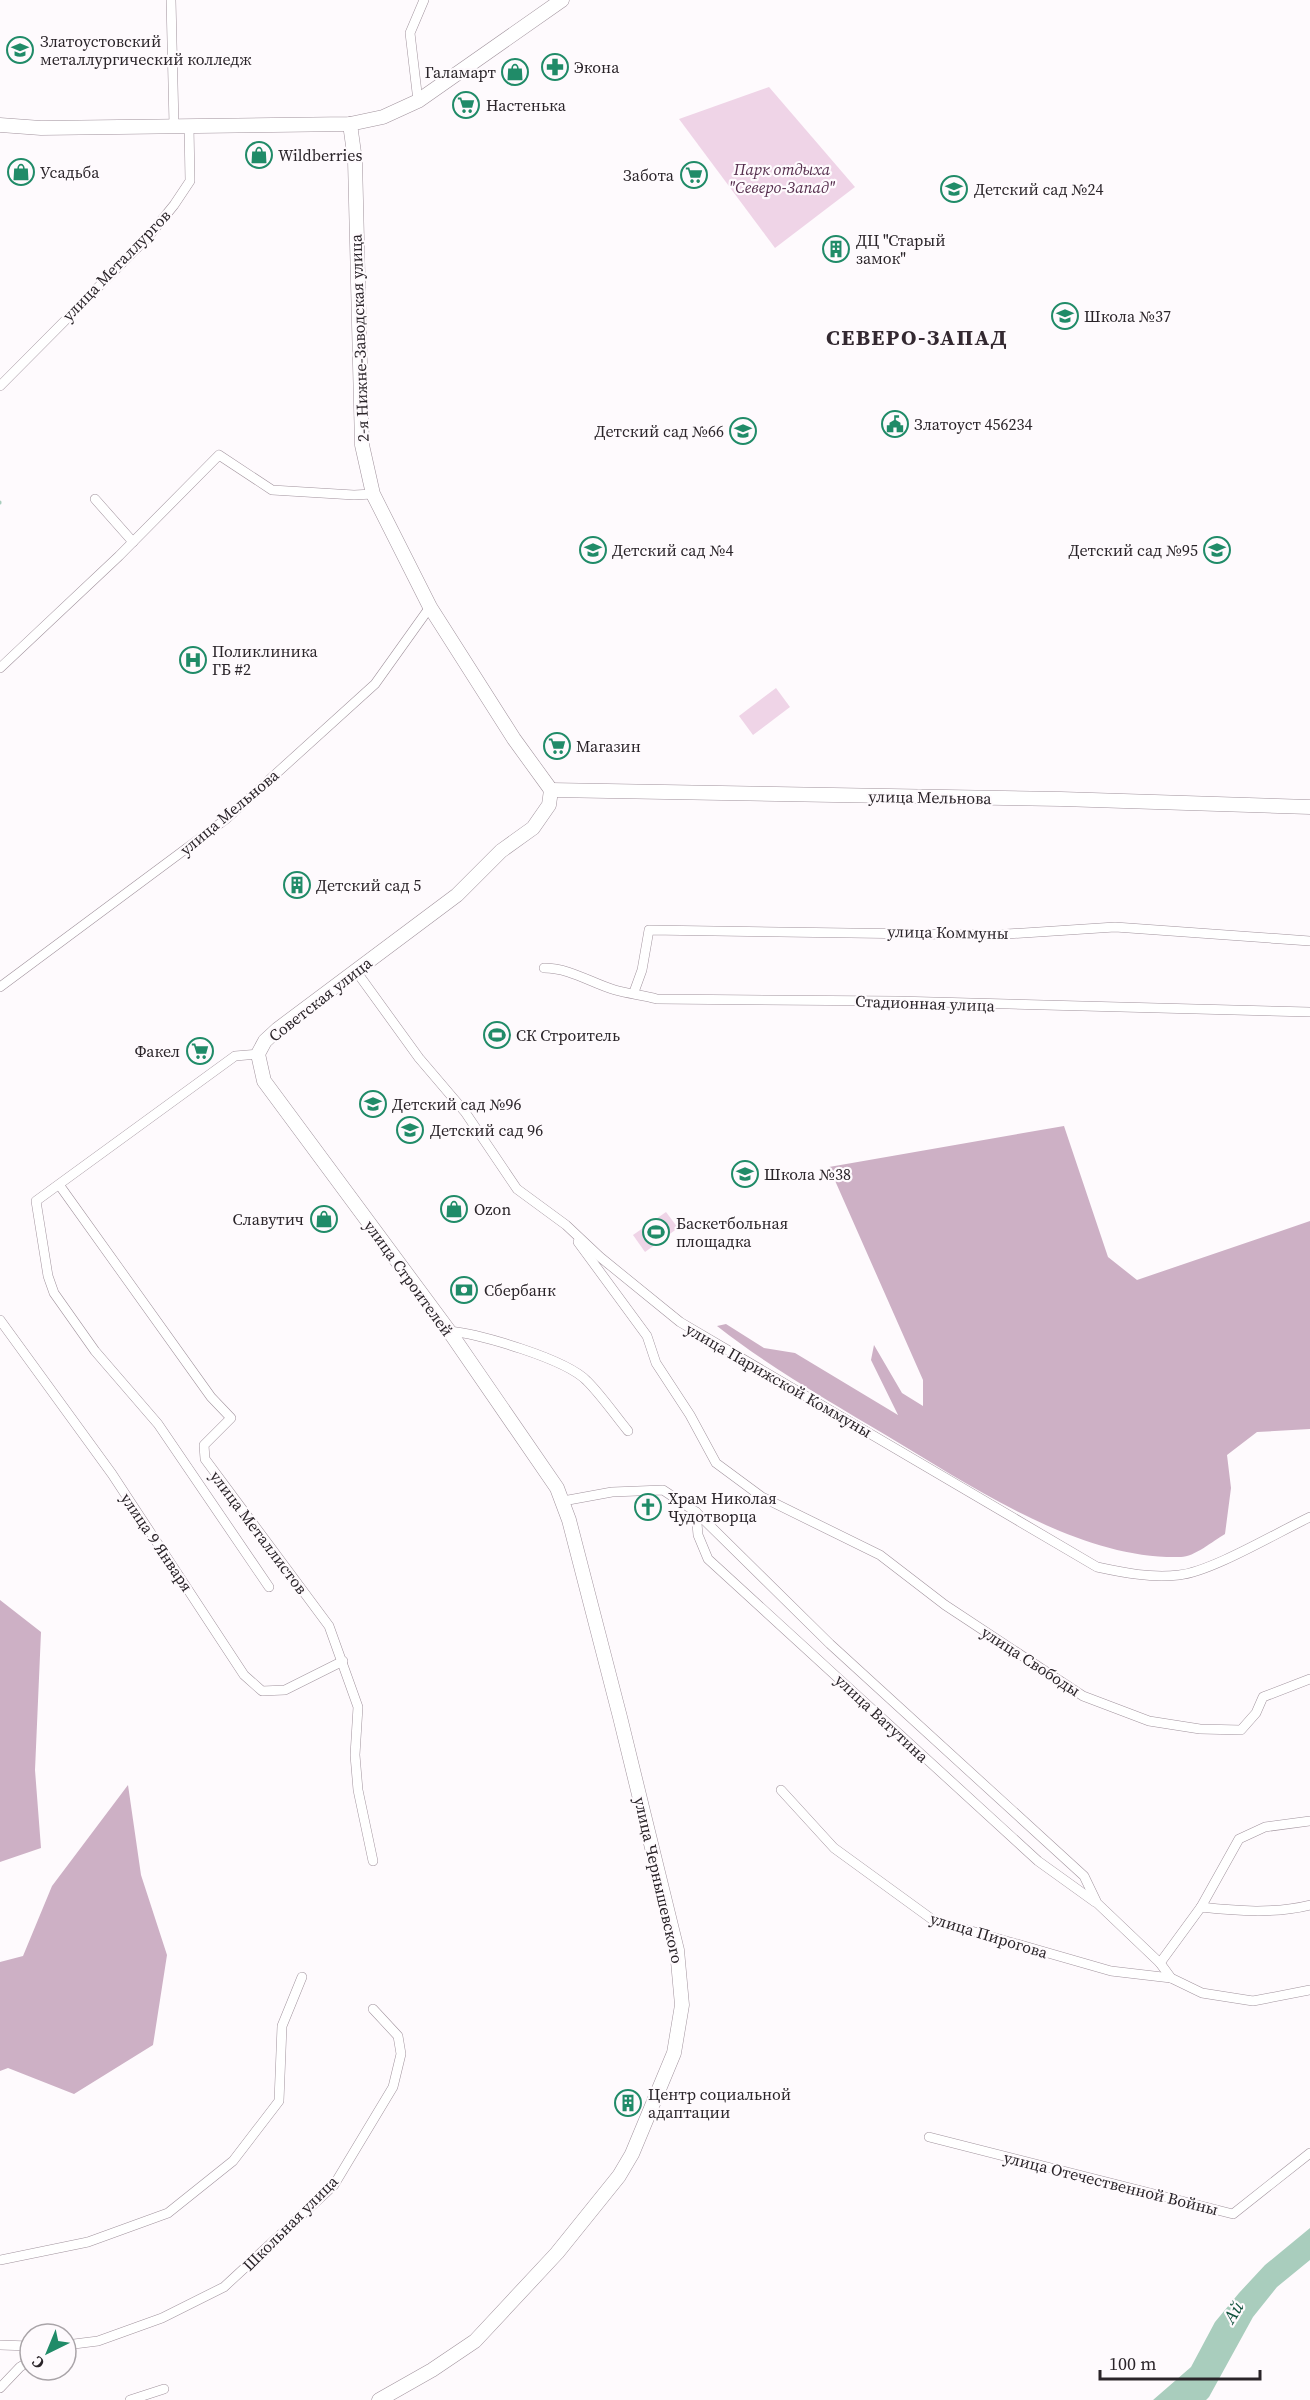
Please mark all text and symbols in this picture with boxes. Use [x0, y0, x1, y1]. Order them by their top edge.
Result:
place label: Златоустовский металлургический колледж [40, 30, 252, 70]
school or university icon: Златоустовский металлургический колледж [5, 35, 35, 65]
pharmacy icon: Экона [540, 52, 570, 82]
place label: Экона [574, 56, 620, 78]
shop icon: Галамарт [500, 57, 530, 87]
place label: Галамарт [425, 61, 497, 83]
supermarket icon: Настенька [451, 90, 481, 120]
place label: Настенька [486, 94, 567, 116]
shop icon: Wildberries [244, 140, 274, 170]
place label: Wildberries [278, 144, 363, 166]
shop icon: Усадьба [6, 157, 36, 187]
park label: Парк отдыха "Северо-Запад" [729, 158, 836, 198]
supermarket icon: Забота [679, 160, 709, 190]
place label: Усадьба [40, 161, 100, 183]
place label: Забота [623, 164, 675, 186]
school or university icon: Детский сад №24 [939, 174, 969, 204]
place label: Детский сад №24 [974, 178, 1103, 200]
street label: улица Металлургов [57, 204, 175, 326]
place label: ДЦ "Старый замок" [856, 229, 946, 269]
street label: 2-я Нижне-Заводская улица [344, 233, 374, 442]
building icon: ДЦ "Старый замок" [821, 234, 851, 264]
school or university icon: Школа №37 [1050, 301, 1080, 331]
place label: Школа №37 [1084, 305, 1171, 327]
district label: СЕВЕРО-ЗАПАД [826, 322, 1008, 352]
public building icon: Златоуст 456234 [880, 409, 910, 439]
place label: Златоуст 456234 [914, 413, 1033, 435]
school or university icon: Детский сад №66 [728, 416, 758, 446]
place label: Детский сад №66 [595, 420, 724, 442]
school or university icon: Детский сад №4 [578, 535, 608, 565]
school or university icon: Детский сад №95 [1202, 535, 1232, 565]
place label: Детский сад №4 [612, 539, 733, 561]
place label: Детский сад №95 [1069, 539, 1198, 561]
place label: Поликлиника ГБ #2 [212, 640, 319, 680]
hospital icon: Поликлиника ГБ #2 [178, 645, 208, 675]
supermarket icon: Магазин [542, 731, 572, 761]
place label: Магазин [576, 735, 641, 757]
street label: улица Мельнова [175, 763, 284, 860]
street label: улица Мельнова [868, 785, 993, 809]
building icon: Детский сад 5 [282, 870, 312, 900]
place label: Детский сад 5 [316, 874, 421, 896]
street label: улица Коммуны [887, 920, 1009, 944]
street label: Советская улица [264, 951, 377, 1046]
street label: Стадионная улица [855, 990, 996, 1016]
sports icon: СК Строитель [482, 1020, 512, 1050]
place label: СК Строитель [516, 1024, 620, 1046]
supermarket icon: Факел [185, 1036, 215, 1066]
place label: Факел [135, 1040, 180, 1062]
school or university icon: Детский сад №96 [358, 1089, 388, 1119]
place label: Детский сад №96 [392, 1093, 521, 1115]
school or university icon: Детский сад 96 [395, 1115, 425, 1145]
place label: Детский сад 96 [430, 1119, 543, 1141]
school or university icon: Школа №38 [730, 1159, 760, 1189]
place label: Школа №38 [764, 1163, 851, 1185]
shop icon: Ozon [439, 1194, 469, 1224]
place label: Ozon [474, 1198, 511, 1220]
shop icon: Славутич [309, 1204, 339, 1234]
place label: Славутич [233, 1208, 304, 1230]
place label: Баскетбольная площадка [676, 1212, 788, 1252]
street label: улица Строителей [359, 1215, 459, 1341]
sports icon: Баскетбольная площадка [641, 1217, 671, 1247]
bank icon: Сбербанк [449, 1275, 479, 1305]
place label: Сбербанк [484, 1279, 556, 1301]
street label: улица Парижской Коммуны [682, 1318, 876, 1442]
street label: улица Металлистов [205, 1466, 313, 1598]
place label: Храм Николая Чудотворца [668, 1487, 777, 1527]
street label: улица 9 Января [116, 1488, 198, 1596]
church icon: Храм Николая Чудотворца [633, 1492, 663, 1522]
street label: улица Свободы [977, 1621, 1085, 1701]
street label: улица Ватутина [830, 1669, 934, 1768]
street label: улица Чернышевского [629, 1795, 689, 1966]
street label: улица Пирогова [928, 1907, 1051, 1964]
place label: Центр социальной адаптации [648, 2083, 791, 2123]
building icon: Центр социальной адаптации [613, 2088, 643, 2118]
street label: улица Отечественной Войны [1001, 2146, 1221, 2220]
street label: Школьная улица [237, 2170, 343, 2276]
water label: Ай [1216, 2296, 1250, 2329]
north arrow [18, 2322, 78, 2382]
scale bar [1100, 2343, 1260, 2381]
text: С [27, 2351, 49, 2374]
text: 100 m [1109, 2351, 1156, 2376]

